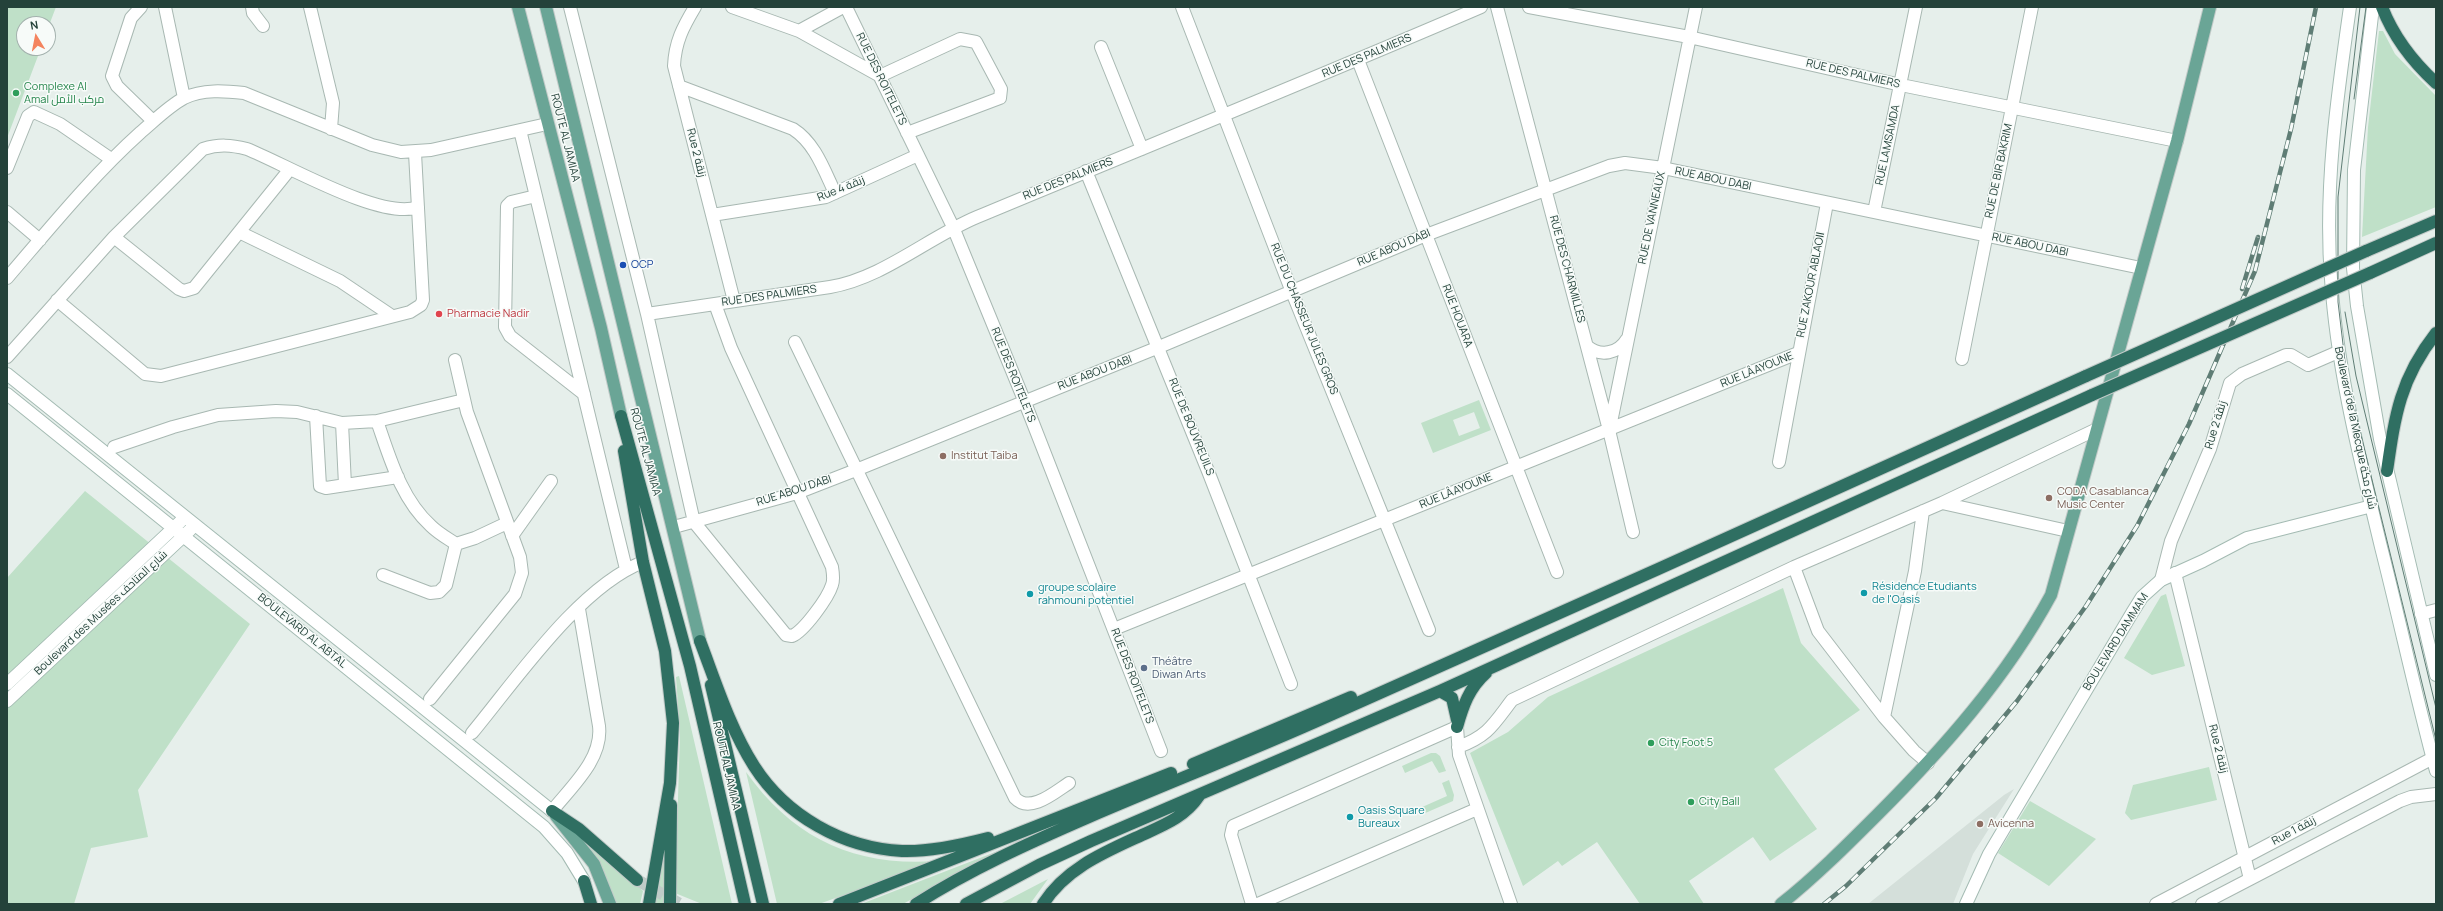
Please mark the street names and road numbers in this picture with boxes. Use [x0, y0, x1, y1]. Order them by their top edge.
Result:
street label: RUE DES ROITELETS [853, 31, 909, 127]
street label: RUE DES PALMIERS [1320, 31, 1414, 81]
street label: RUE DES PALMIERS [1805, 57, 1901, 91]
street label: ROUTE AL JAMIAA [548, 93, 582, 183]
street label: RUE LAMSAMDA [1873, 103, 1903, 187]
street label: RUE DE BIR BAKRIM [1983, 122, 2015, 220]
street label: Rue 2 زنقة [684, 127, 708, 179]
street label: RUE DES PALMIERS [1021, 155, 1115, 203]
street label: RUE ABOU DABI [1673, 164, 1753, 194]
street label: RUE DE VANNEAUX [1636, 171, 1668, 265]
street label: Rue 4 زنقة [815, 174, 867, 204]
street label: RUE DES CHARMILLES [1546, 214, 1588, 324]
street label: RUE ABOU DABI [1355, 227, 1433, 269]
street label: RUE ABOU DABI [1990, 230, 2070, 260]
street label: RUE ZAKOUR ABLAOII [1794, 231, 1828, 339]
street label: RUE DU CHASSEUR JULES GROS [1267, 241, 1341, 397]
street label: RUE HOUARA [1439, 282, 1475, 350]
street label: RUE DES PALMIERS [721, 283, 817, 309]
street label: RUE DES ROITELETS [988, 326, 1038, 424]
street label: Boulevard de la Mecque شارع مكة [2331, 345, 2379, 511]
street label: RUE LÂAYOUNE [1719, 349, 1795, 391]
street label: RUE ABOU DABI [1056, 353, 1134, 393]
street label: RUE DE BOUVREUILS [1165, 376, 1217, 478]
street label: Rue 2 زنقة [2202, 399, 2230, 451]
street label: ROUTE AL JAMIAA [627, 407, 663, 497]
street label: RUE LÂAYOUNE [1418, 470, 1494, 512]
street label: RUE ABOU DABI [755, 473, 833, 509]
street label: Boulevard des Musées شارع المتاحف [32, 548, 170, 678]
street label: BOULEVARD AL ABTAL [255, 591, 349, 671]
street label: BOULEVARD DAMMAM [2081, 591, 2151, 693]
street label: RUE DES ROITELETS [1108, 626, 1156, 726]
street label: ROUTE AL JAMIAA [709, 720, 743, 812]
street label: Rue 2 زنقة [2206, 723, 2230, 775]
street label: Rue 1 زنقة [2270, 814, 2318, 848]

